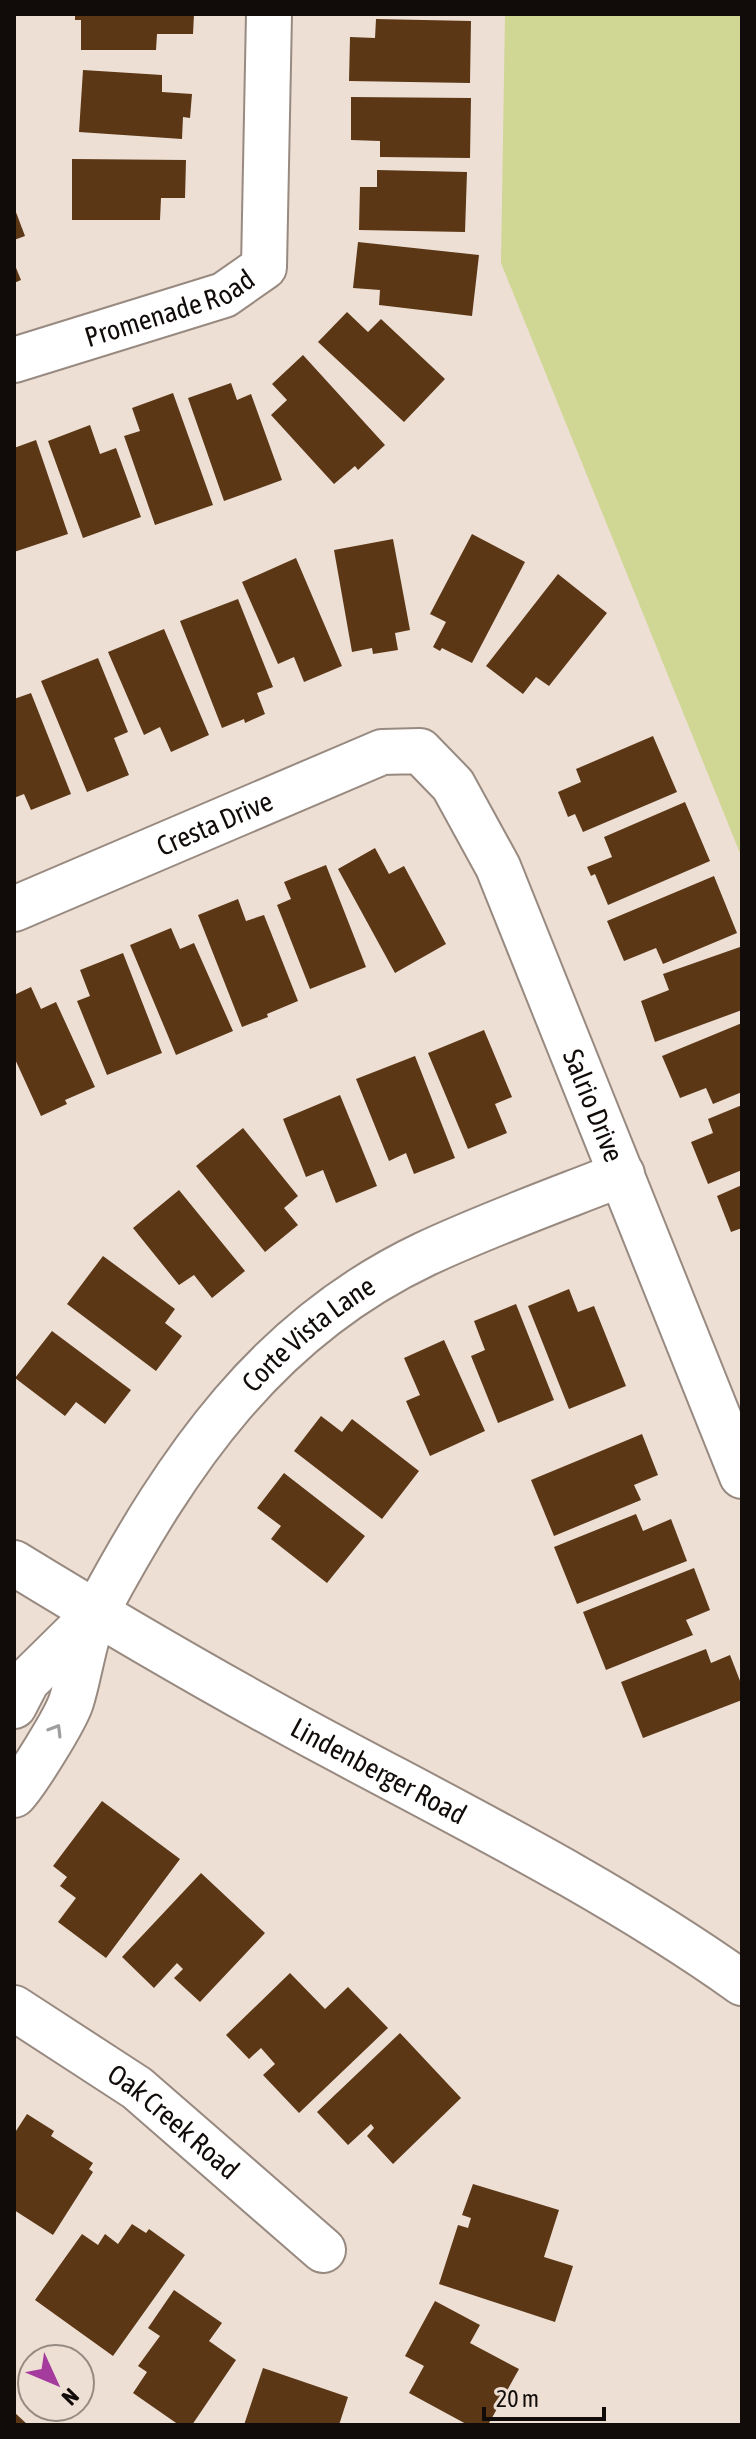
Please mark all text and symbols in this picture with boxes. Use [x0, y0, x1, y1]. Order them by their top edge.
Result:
street label: Promenade Road [81, 263, 260, 353]
street label: Cresta Drive [152, 785, 277, 862]
street label: Salrio Drive [557, 1045, 630, 1166]
street label: Corte Vista Lane [235, 1269, 380, 1398]
street label: Lindenberger Road [286, 1711, 472, 1831]
one-way arrow [46, 1724, 62, 1739]
street label: Oak Creek Road [102, 2057, 246, 2185]
north arrow [16, 2343, 96, 2423]
scale bar [484, 2371, 604, 2421]
text: N [57, 2383, 84, 2411]
text: 20 m [496, 2385, 539, 2412]

